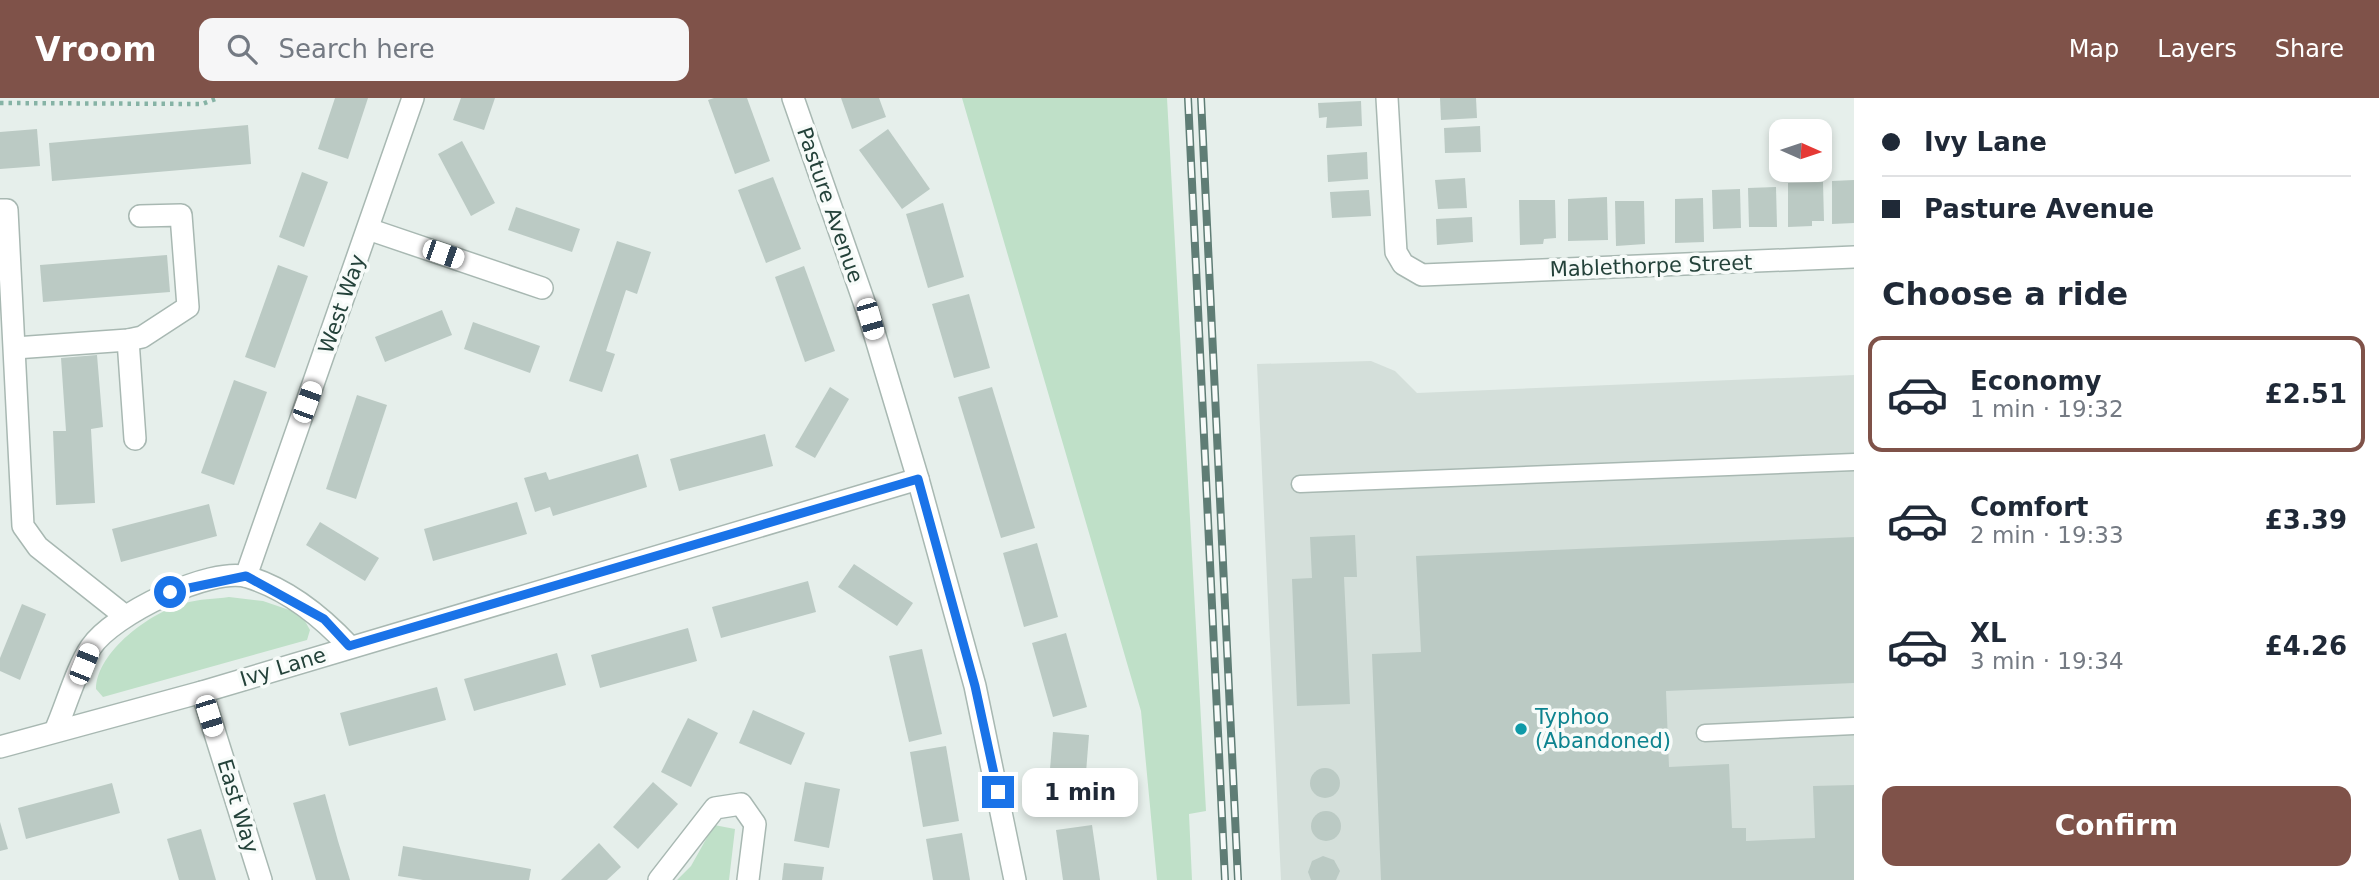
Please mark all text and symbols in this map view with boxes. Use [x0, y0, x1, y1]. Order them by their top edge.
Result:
search box [199, 18, 689, 81]
text: Vroom [35, 30, 157, 69]
icon: search [223, 30, 261, 68]
text: Search here [279, 34, 435, 64]
text: Map [2069, 35, 2119, 63]
text: Layers [2157, 35, 2237, 63]
text: Share [2275, 35, 2344, 63]
north arrow [1769, 119, 1832, 182]
map controls [1769, 119, 1832, 182]
street label: Pasture Avenue [792, 124, 868, 286]
text: Ivy Lane [1924, 127, 2047, 157]
text: Pasture Avenue [1924, 194, 2154, 224]
car [420, 237, 467, 271]
street label: Mablethorpe Street [1549, 250, 1753, 282]
street label: West Way [314, 251, 370, 357]
text: Choose a ride [1882, 275, 2128, 313]
car [855, 296, 886, 342]
icon: car [1886, 363, 1949, 426]
text: Economy [1970, 366, 2101, 396]
car [290, 379, 325, 425]
text: £2.51 [2265, 379, 2347, 409]
text: 1 min · 19:32 [1970, 396, 2124, 422]
icon: car [1886, 489, 1949, 552]
text: Comfort [1970, 492, 2088, 522]
text: £3.39 [2265, 505, 2347, 535]
text: 2 min · 19:33 [1970, 522, 2124, 548]
route start [154, 576, 186, 608]
icon: car [1886, 615, 1949, 678]
text: XL [1970, 618, 2007, 648]
text: £4.26 [2265, 631, 2347, 661]
car [67, 641, 102, 687]
street label: Ivy Lane [237, 643, 329, 691]
text: 3 min · 19:34 [1970, 648, 2124, 674]
car [193, 693, 226, 739]
place label: Typhoo (Abandoned) [1534, 705, 1671, 753]
marker: Typhoo (Abandoned) [1513, 721, 1529, 737]
street label: East Way [212, 756, 264, 856]
callout: 1 min [1023, 768, 1138, 816]
route end [982, 776, 1014, 808]
text: 1 min [1044, 779, 1116, 805]
button: Confirm [1882, 786, 2351, 866]

